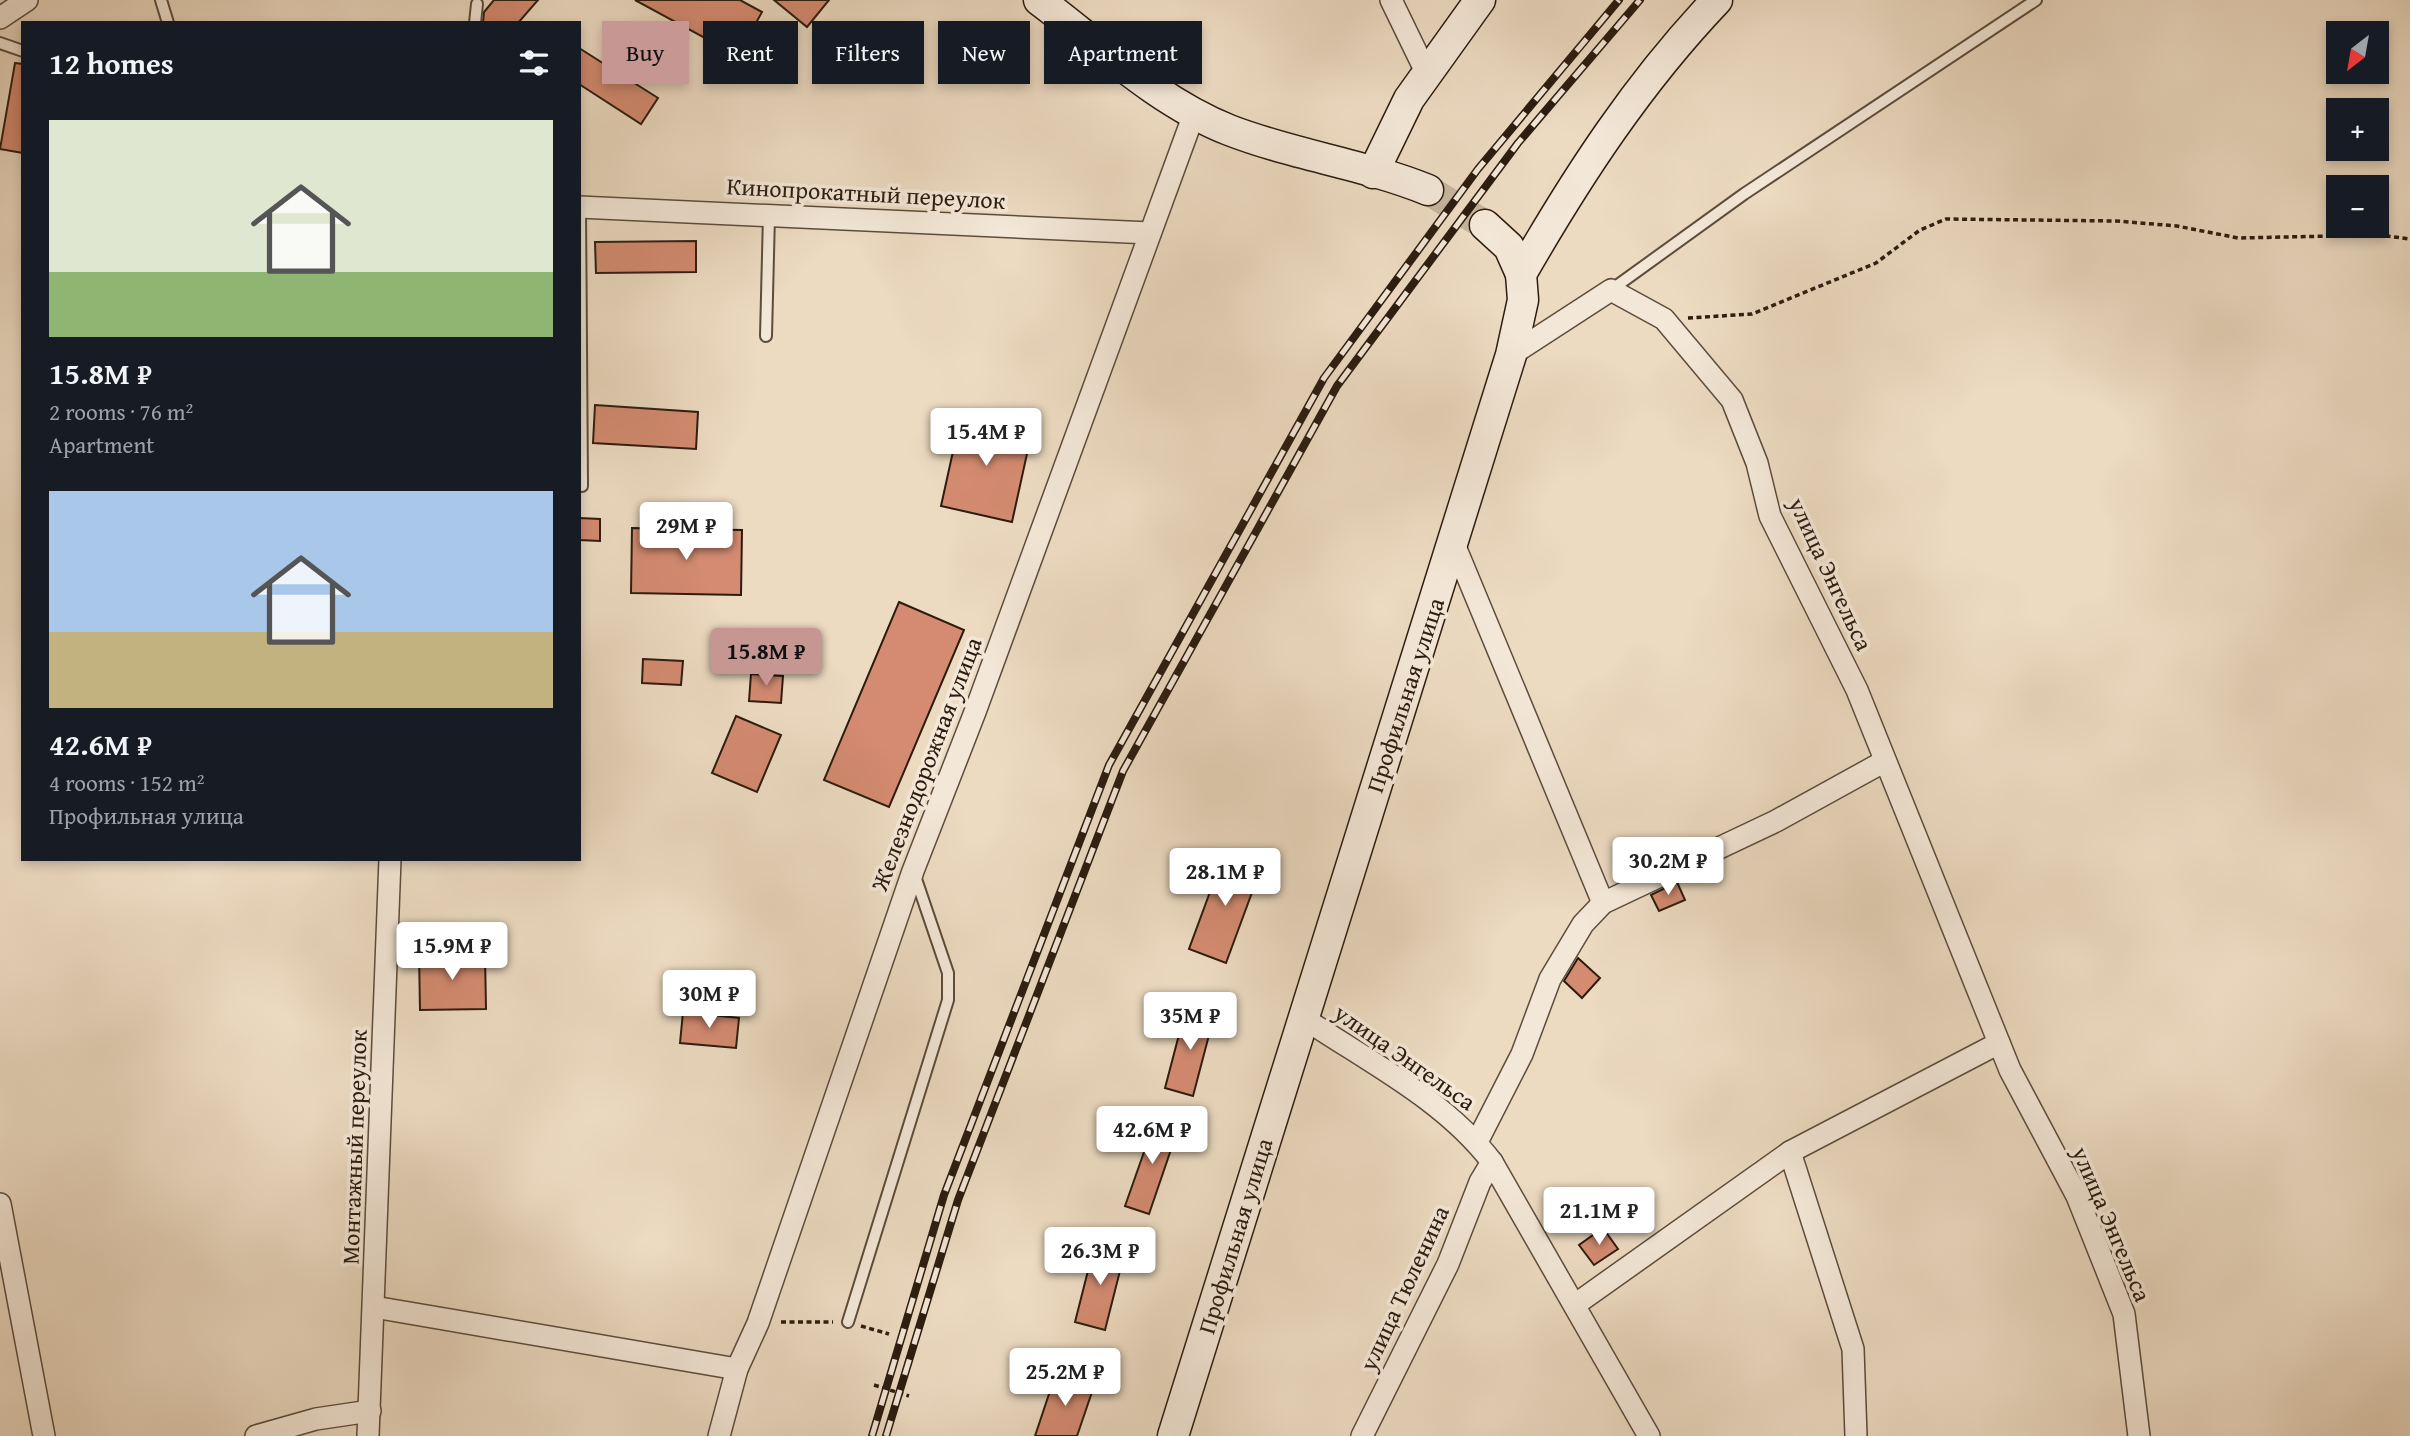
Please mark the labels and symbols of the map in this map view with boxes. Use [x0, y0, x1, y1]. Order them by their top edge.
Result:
north arrow [2326, 21, 2389, 84]
street label: Кинопрокатный переулок [726, 168, 1007, 218]
pin: 15.4M ₽ [921, 408, 1051, 468]
street label: улица Энгельса [1780, 491, 1882, 657]
pin: 29M ₽ [637, 503, 735, 562]
street label: Профильная улица [1357, 592, 1453, 797]
pin: 15.8M ₽ [701, 628, 831, 688]
street label: Железнодорожная улица [861, 632, 991, 897]
pin: 30.2M ₽ [1603, 838, 1733, 897]
pin: 28.1M ₽ [1160, 848, 1290, 908]
pin: 15.9M ₽ [387, 922, 517, 982]
pin: 30M ₽ [660, 970, 758, 1030]
pin: 35M ₽ [1141, 992, 1239, 1052]
street label: улица Энгельса [1326, 995, 1483, 1119]
street label: Монтажный переулок [332, 1028, 376, 1265]
pin: 42.6M ₽ [1087, 1106, 1217, 1166]
street label: Профильная улица [1189, 1133, 1282, 1338]
street label: улица Энгельса [2063, 1140, 2161, 1308]
pin: 21.1M ₽ [1534, 1188, 1664, 1247]
street label: улица Тюленина [1350, 1199, 1458, 1377]
pin: 26.3M ₽ [1035, 1228, 1165, 1287]
pin: 25.2M ₽ [1000, 1348, 1130, 1408]

